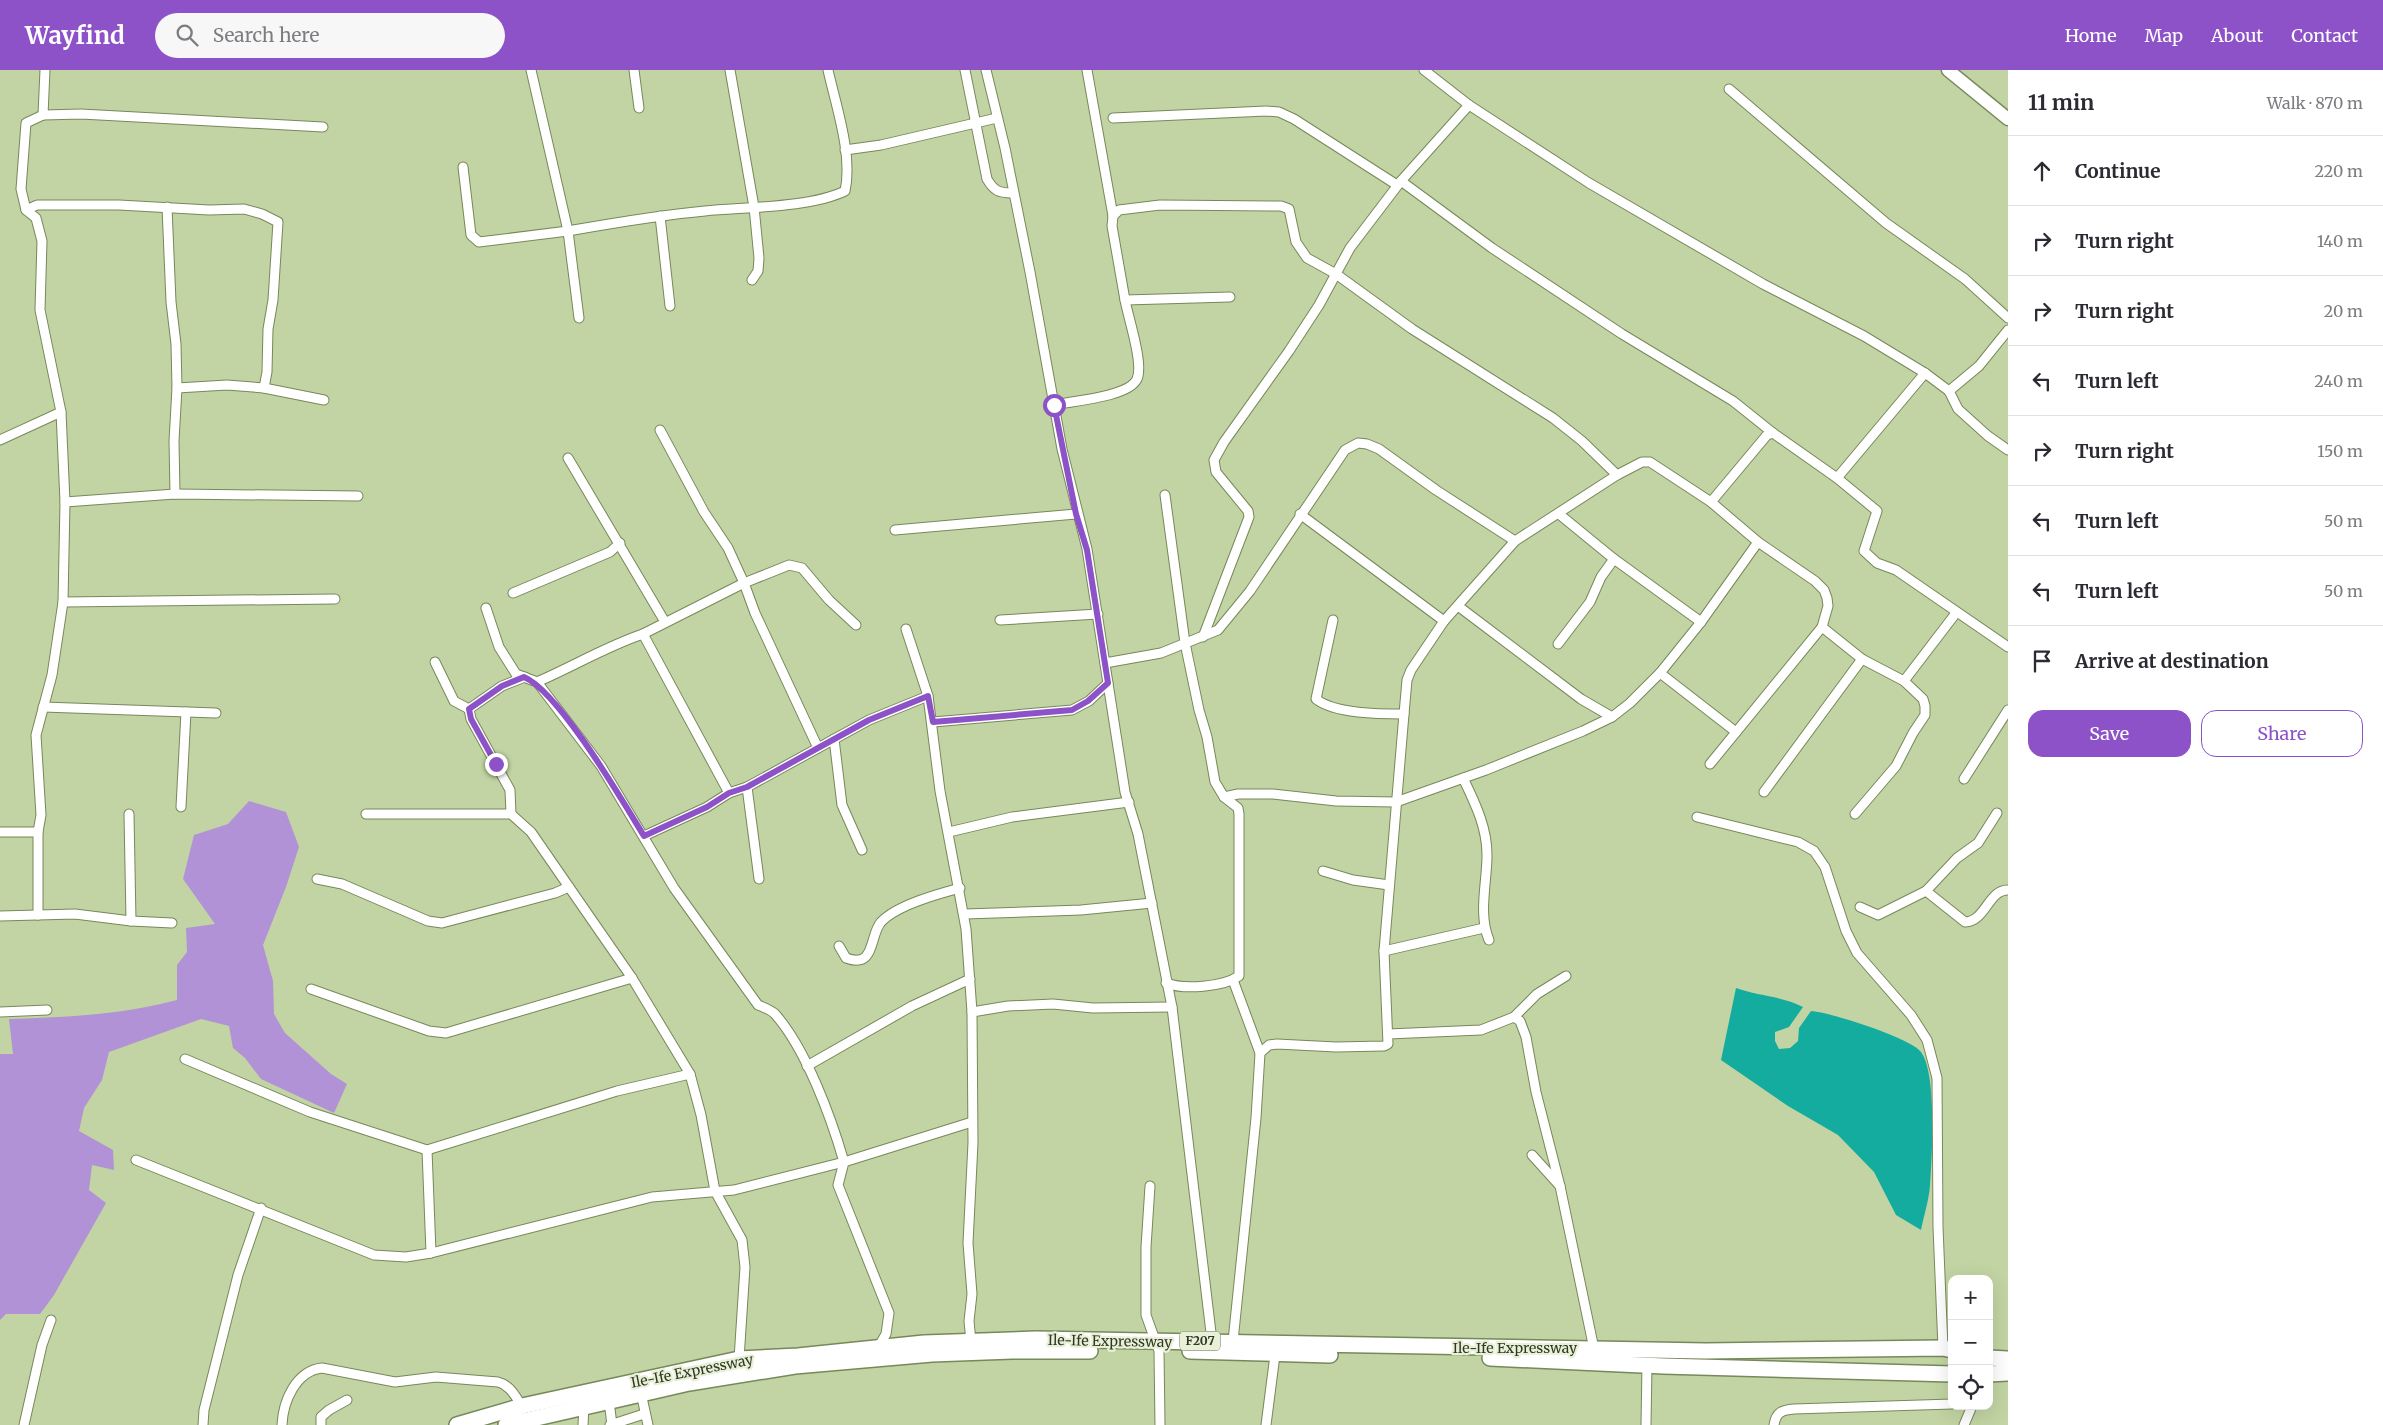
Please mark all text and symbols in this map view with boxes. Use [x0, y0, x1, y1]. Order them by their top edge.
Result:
search box [155, 13, 505, 58]
text: Wayfind [25, 20, 125, 51]
icon: search [173, 21, 201, 49]
text: Search here [213, 23, 319, 47]
text: Home [2065, 24, 2117, 47]
text: Map [2145, 24, 2183, 47]
text: About [2211, 24, 2263, 47]
text: Contact [2291, 24, 2358, 47]
text: 11 min [2028, 89, 2094, 116]
text: Walk · 870 m [2267, 93, 2363, 113]
icon: ahead [2028, 157, 2056, 185]
text: Continue [2075, 159, 2161, 183]
text: 220 m [2315, 161, 2363, 181]
icon: right [2028, 227, 2056, 255]
text: Turn right [2075, 229, 2174, 253]
text: 140 m [2317, 231, 2363, 251]
icon: right [2028, 297, 2056, 325]
text: Turn right [2075, 299, 2174, 323]
text: 20 m [2324, 301, 2363, 321]
icon: left [2028, 367, 2056, 395]
text: Turn left [2075, 369, 2159, 393]
text: 240 m [2314, 371, 2363, 391]
route start [1043, 394, 1066, 417]
icon: right [2028, 437, 2056, 465]
text: Turn right [2075, 439, 2174, 463]
text: 150 m [2317, 441, 2363, 461]
icon: left [2028, 507, 2056, 535]
text: Turn left [2075, 509, 2159, 533]
text: 50 m [2324, 511, 2363, 531]
icon: left [2028, 577, 2056, 605]
text: Turn left [2075, 579, 2159, 603]
text: 50 m [2324, 581, 2363, 601]
icon: arrive [2028, 647, 2056, 675]
text: Arrive at destination [2075, 649, 2269, 673]
button: Save [2028, 710, 2191, 757]
button: Share [2201, 710, 2363, 757]
route end [485, 753, 508, 776]
map controls [1948, 1275, 1993, 1410]
button: + [1948, 1275, 1993, 1320]
button: − [1948, 1320, 1993, 1365]
street label: Ile-Ife Expressway [1048, 1331, 1173, 1351]
road number: F207 [1180, 1332, 1220, 1350]
street label: Ile-Ife Expressway [1453, 1339, 1578, 1357]
street label: Ile-Ife Expressway [629, 1350, 756, 1392]
button: locate [1948, 1365, 1993, 1410]

